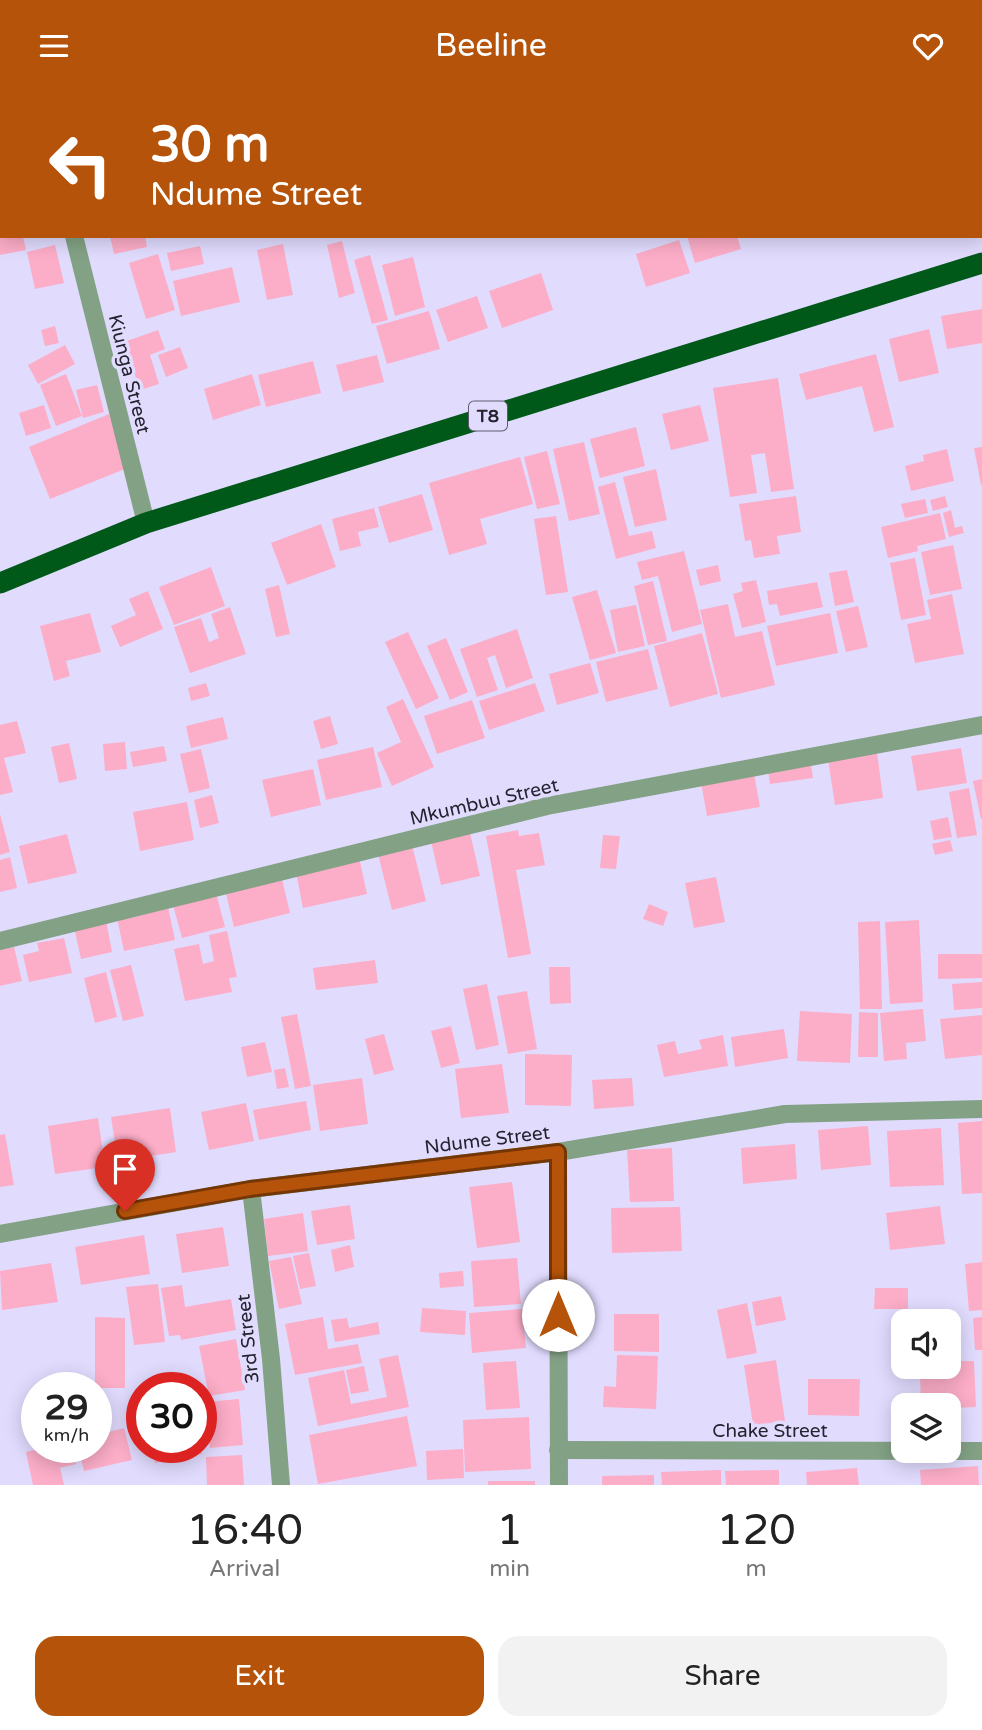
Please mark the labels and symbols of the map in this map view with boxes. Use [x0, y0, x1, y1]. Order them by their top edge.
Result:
street label: Kiunga Street [104, 312, 155, 436]
road number: T8 [469, 401, 507, 431]
street label: Mkumbuu Street [408, 774, 561, 830]
street label: Ndume Street [423, 1121, 551, 1159]
pin [95, 1139, 155, 1211]
position arrow [521, 1278, 595, 1352]
street label: 3rd Street [232, 1293, 264, 1385]
speed limit sign: 30 [126, 1372, 217, 1463]
street label: Chake Street [712, 1420, 828, 1442]

